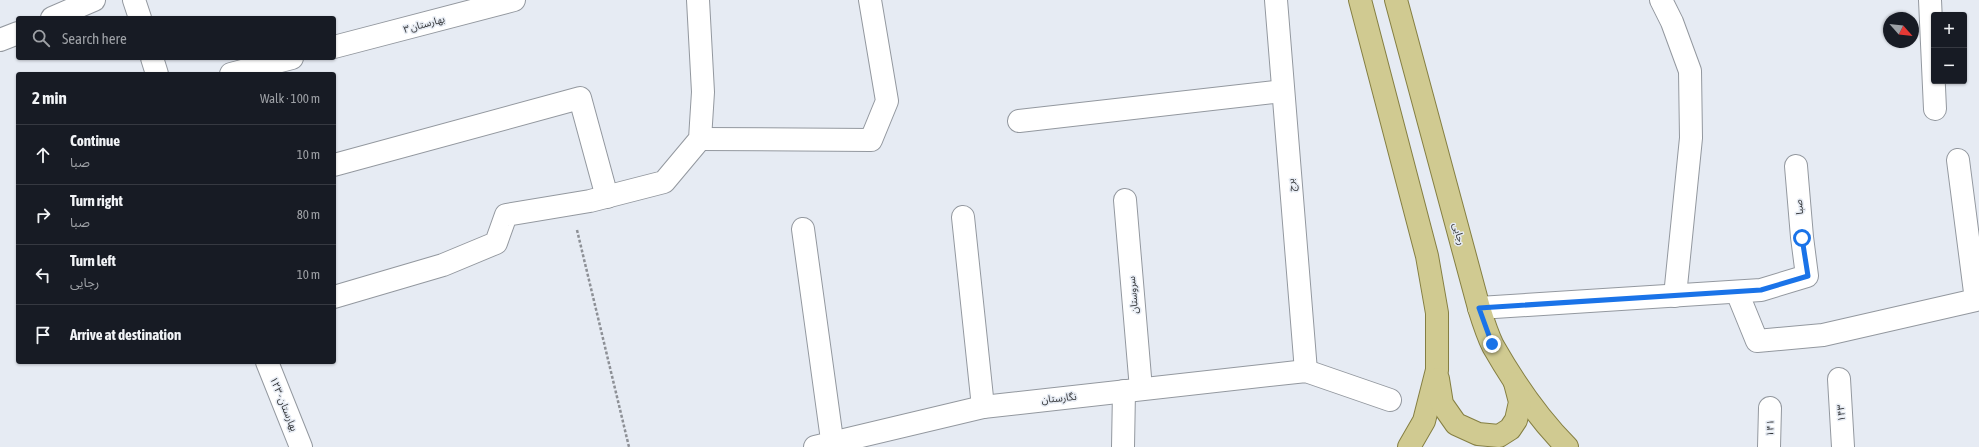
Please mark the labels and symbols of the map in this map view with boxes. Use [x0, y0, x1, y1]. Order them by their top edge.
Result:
north arrow [1883, 12, 1919, 48]
street label: بهارستان ۳ [402, 13, 446, 36]
street label: برج [1285, 178, 1299, 192]
street label: صبا [1793, 199, 1805, 215]
street label: رجایی [1450, 222, 1467, 247]
route start [1793, 229, 1811, 247]
street label: سروستان [1126, 276, 1141, 314]
route end [1483, 335, 1501, 353]
street label: بهارستان - ۱۲۳ [267, 375, 300, 434]
street label: نگارستان [1041, 391, 1078, 406]
street label: ۱۴۳ [1835, 404, 1847, 422]
street label: ۱۴۱ [1764, 419, 1776, 437]

